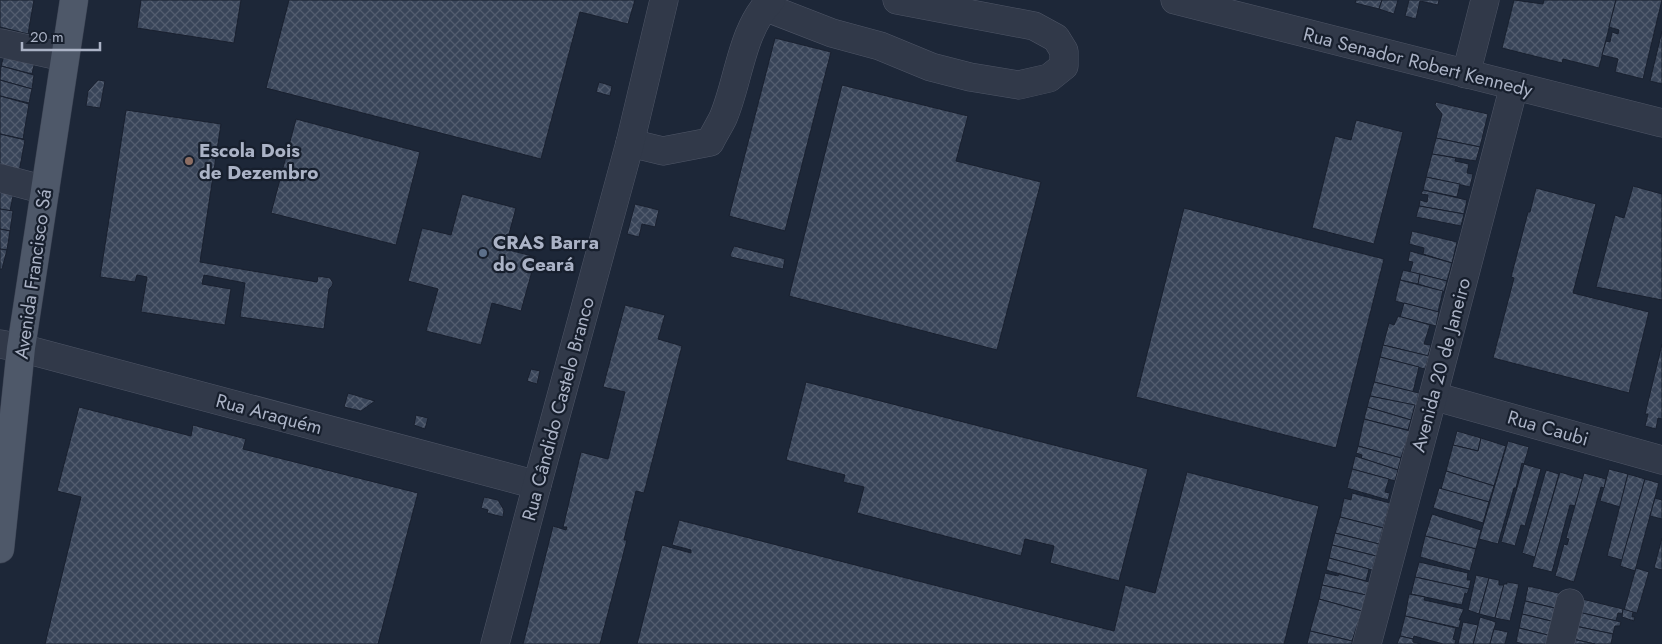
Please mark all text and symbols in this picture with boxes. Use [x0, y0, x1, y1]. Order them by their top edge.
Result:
scale bar [22, 20, 100, 52]
street label: Rua Senador Robert Kennedy [1300, 20, 1536, 104]
text: 20 m [30, 26, 64, 48]
place label: Escola Dois de Dezembro [199, 137, 318, 186]
marker: Escola Dois de Dezembro [183, 155, 195, 167]
street label: Avenida Francisco Sá [8, 187, 58, 361]
place label: CRAS Barra do Ceará [493, 229, 599, 278]
marker: CRAS Barra do Ceará [477, 247, 489, 259]
street label: Avenida 20 de Janeiro [1405, 275, 1477, 455]
street label: Rua Cândido Castelo Branco [515, 294, 601, 524]
street label: Rua Araquém [213, 387, 325, 441]
street label: Rua Caubi [1504, 404, 1592, 452]

